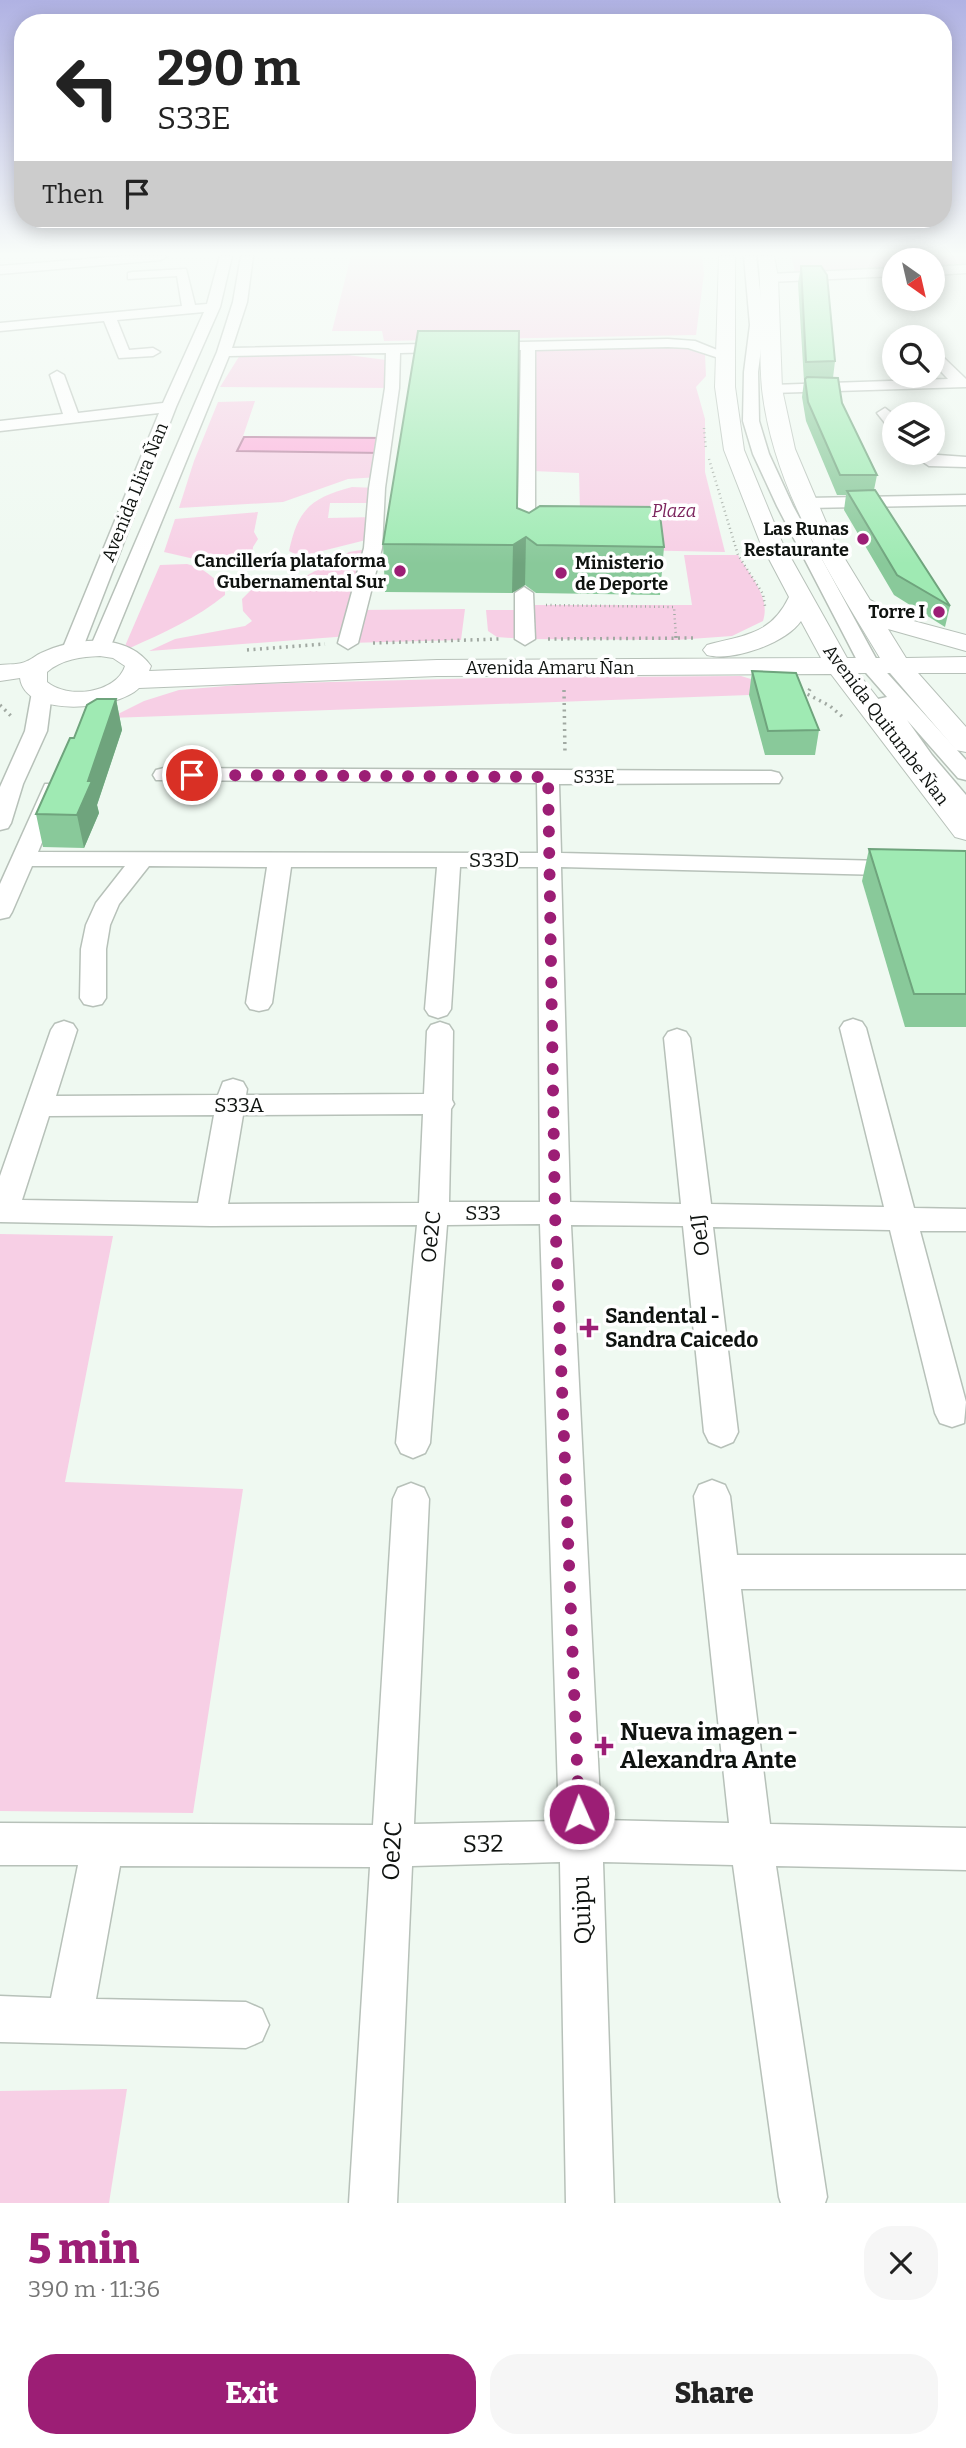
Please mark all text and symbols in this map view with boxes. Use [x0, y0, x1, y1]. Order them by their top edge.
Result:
text: 290 m [157, 39, 300, 98]
icon: left [42, 42, 133, 133]
text: S33E [157, 99, 231, 137]
icon: arrive [118, 175, 156, 213]
text: Then [42, 179, 104, 210]
north arrow [882, 248, 945, 312]
map controls [882, 248, 945, 465]
button: search [882, 325, 945, 388]
button: layers [882, 402, 945, 465]
street label: Avenida Llira Ñan [97, 419, 173, 565]
park label: Plaza [652, 500, 696, 522]
place label: Las Runas Restaurante [744, 518, 849, 561]
marker: Las Runas Restaurante [855, 531, 871, 547]
place label: Cancillería plataforma Gubernamental Sur [194, 550, 387, 593]
place label: Ministerio de Deporte [575, 552, 668, 595]
marker: Cancillería plataforma Gubernamental Sur [392, 563, 408, 579]
marker: Ministerio de Deporte [553, 565, 569, 581]
place label: Torre I [868, 601, 925, 623]
marker: Torre I [931, 604, 947, 620]
street label: Avenida Quitumbe Ñan [818, 640, 954, 810]
street label: Avenida Amaru Ñan [466, 657, 635, 679]
pin [162, 745, 222, 805]
icon: arrive [173, 756, 211, 794]
street label: S33E [573, 766, 615, 788]
street label: S33D [469, 847, 519, 873]
street label: S33A [214, 1092, 264, 1118]
street label: S33 [465, 1200, 501, 1226]
street label: Oe2C [415, 1210, 447, 1264]
street label: Oe1J [685, 1212, 715, 1258]
place label: Sandental - Sandra Caicedo [605, 1303, 758, 1353]
marker: Sandental - Sandra Caicedo [579, 1318, 599, 1338]
place label: Nueva imagen - Alexandra Ante [620, 1718, 798, 1774]
marker: Nueva imagen - Alexandra Ante [594, 1736, 614, 1756]
position arrow [542, 1777, 616, 1851]
street label: Oe2C [376, 1821, 408, 1881]
street label: S32 [462, 1830, 504, 1858]
street label: Quipu [567, 1875, 597, 1945]
text: 5 min [28, 2224, 139, 2274]
button: close [864, 2226, 938, 2300]
text: 390 m · 11:36 [28, 2275, 160, 2303]
button: Exit [28, 2354, 476, 2434]
button: Share [490, 2354, 938, 2434]

